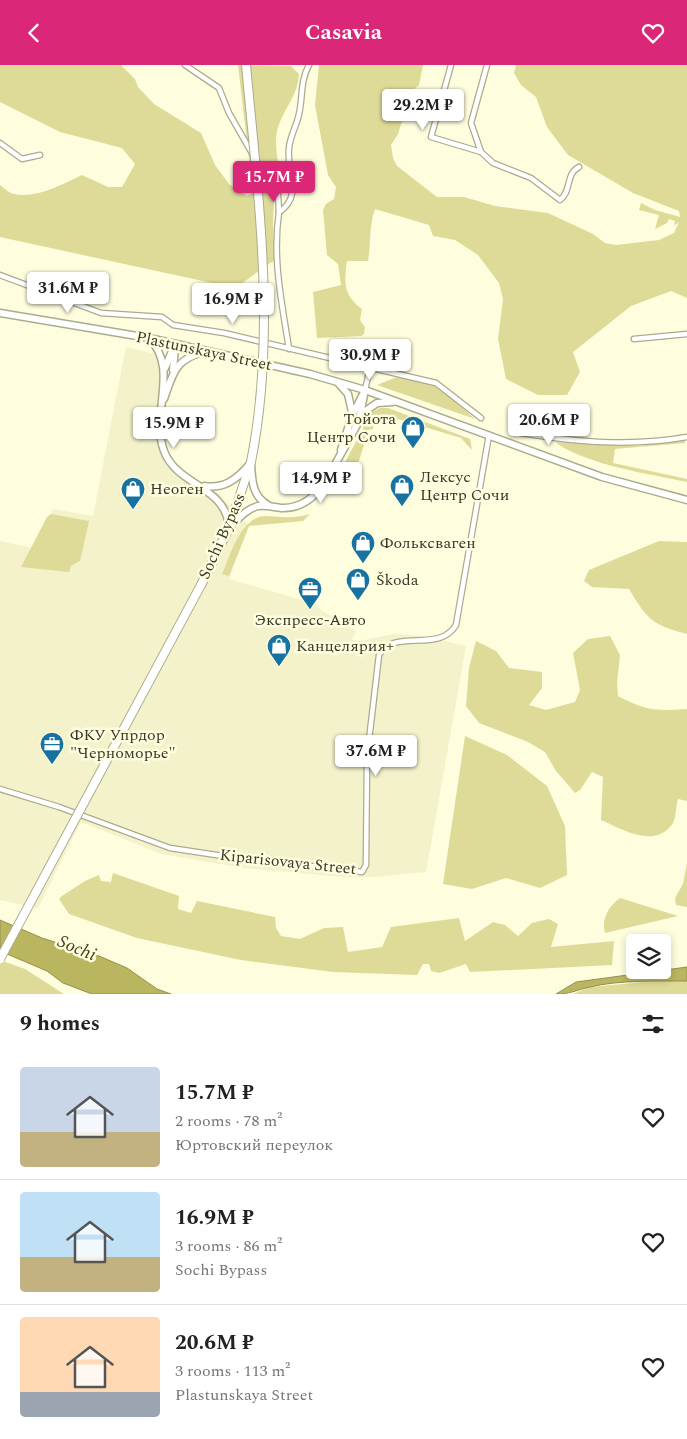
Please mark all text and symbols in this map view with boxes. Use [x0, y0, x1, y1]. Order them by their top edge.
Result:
text: Casavia [305, 16, 382, 49]
icon: back [20, 19, 48, 47]
icon: heart [639, 19, 667, 47]
pin: 29.2M ₽ [377, 88, 469, 131]
text: 29.2M ₽ [393, 93, 453, 117]
pin: 15.7M ₽ [228, 161, 320, 203]
text: 15.7M ₽ [244, 165, 304, 189]
pin: 31.6M ₽ [22, 271, 114, 314]
text: 31.6M ₽ [38, 276, 98, 300]
pin: 16.9M ₽ [187, 283, 279, 325]
text: 16.9M ₽ [203, 287, 263, 311]
street label: Plastunskaya Street [134, 325, 274, 377]
pin: 30.9M ₽ [324, 339, 416, 381]
text: 30.9M ₽ [340, 343, 400, 367]
pin: 20.6M ₽ [503, 403, 595, 446]
pin: 15.9M ₽ [128, 407, 220, 449]
place label: Тойота Центр Сочи [307, 407, 396, 449]
text: 20.6M ₽ [519, 408, 579, 432]
text: 15.9M ₽ [144, 411, 204, 435]
shop icon: Тойота Центр Сочи [400, 415, 426, 449]
pin: 14.9M ₽ [275, 461, 367, 504]
place label: Лексус Центр Сочи [420, 465, 509, 507]
text: 14.9M ₽ [291, 466, 351, 490]
shop icon: Лексус Центр Сочи [389, 473, 415, 507]
shop icon: Неоген [120, 476, 146, 510]
place label: Неоген [150, 477, 204, 501]
street label: Sochi Bypass [192, 489, 252, 583]
shop icon: Фольксваген [350, 530, 376, 564]
place label: Фольксваген [380, 531, 476, 555]
shop icon: Škoda [345, 567, 371, 601]
place label: Škoda [376, 568, 419, 592]
office icon: Экспресс-Авто [297, 576, 323, 610]
place label: Экспресс-Авто [254, 608, 366, 632]
shop icon: Канцелярия+ [266, 633, 292, 667]
place label: Канцелярия+ [296, 634, 394, 658]
place label: ФКУ Упрдор "Черноморье" [70, 723, 176, 765]
office icon: ФКУ Упрдор "Черноморье" [39, 731, 65, 765]
pin: 37.6M ₽ [330, 735, 422, 777]
text: 37.6M ₽ [346, 739, 406, 763]
street label: Kiparisovaya Street [219, 843, 358, 881]
water label: Sochi [53, 928, 101, 968]
map controls [626, 934, 671, 979]
button: layers [626, 934, 671, 979]
text: 9 homes [20, 1008, 100, 1040]
icon: filters [639, 1010, 667, 1038]
text: 15.7M ₽ [175, 1077, 254, 1109]
icon: home [60, 1087, 120, 1147]
icon: heart [639, 1103, 667, 1131]
text: 2 rooms · 78 m² [175, 1109, 282, 1133]
text: Юртовский переулок [175, 1133, 333, 1157]
text: 16.9M ₽ [175, 1202, 254, 1234]
icon: home [60, 1212, 120, 1272]
icon: heart [639, 1228, 667, 1256]
text: 3 rooms · 86 m² [175, 1234, 282, 1258]
text: Sochi Bypass [175, 1258, 267, 1282]
text: 20.6M ₽ [175, 1327, 254, 1359]
icon: home [60, 1337, 120, 1397]
icon: heart [639, 1353, 667, 1381]
text: 3 rooms · 113 m² [175, 1359, 290, 1383]
text: Plastunskaya Street [175, 1383, 313, 1407]

